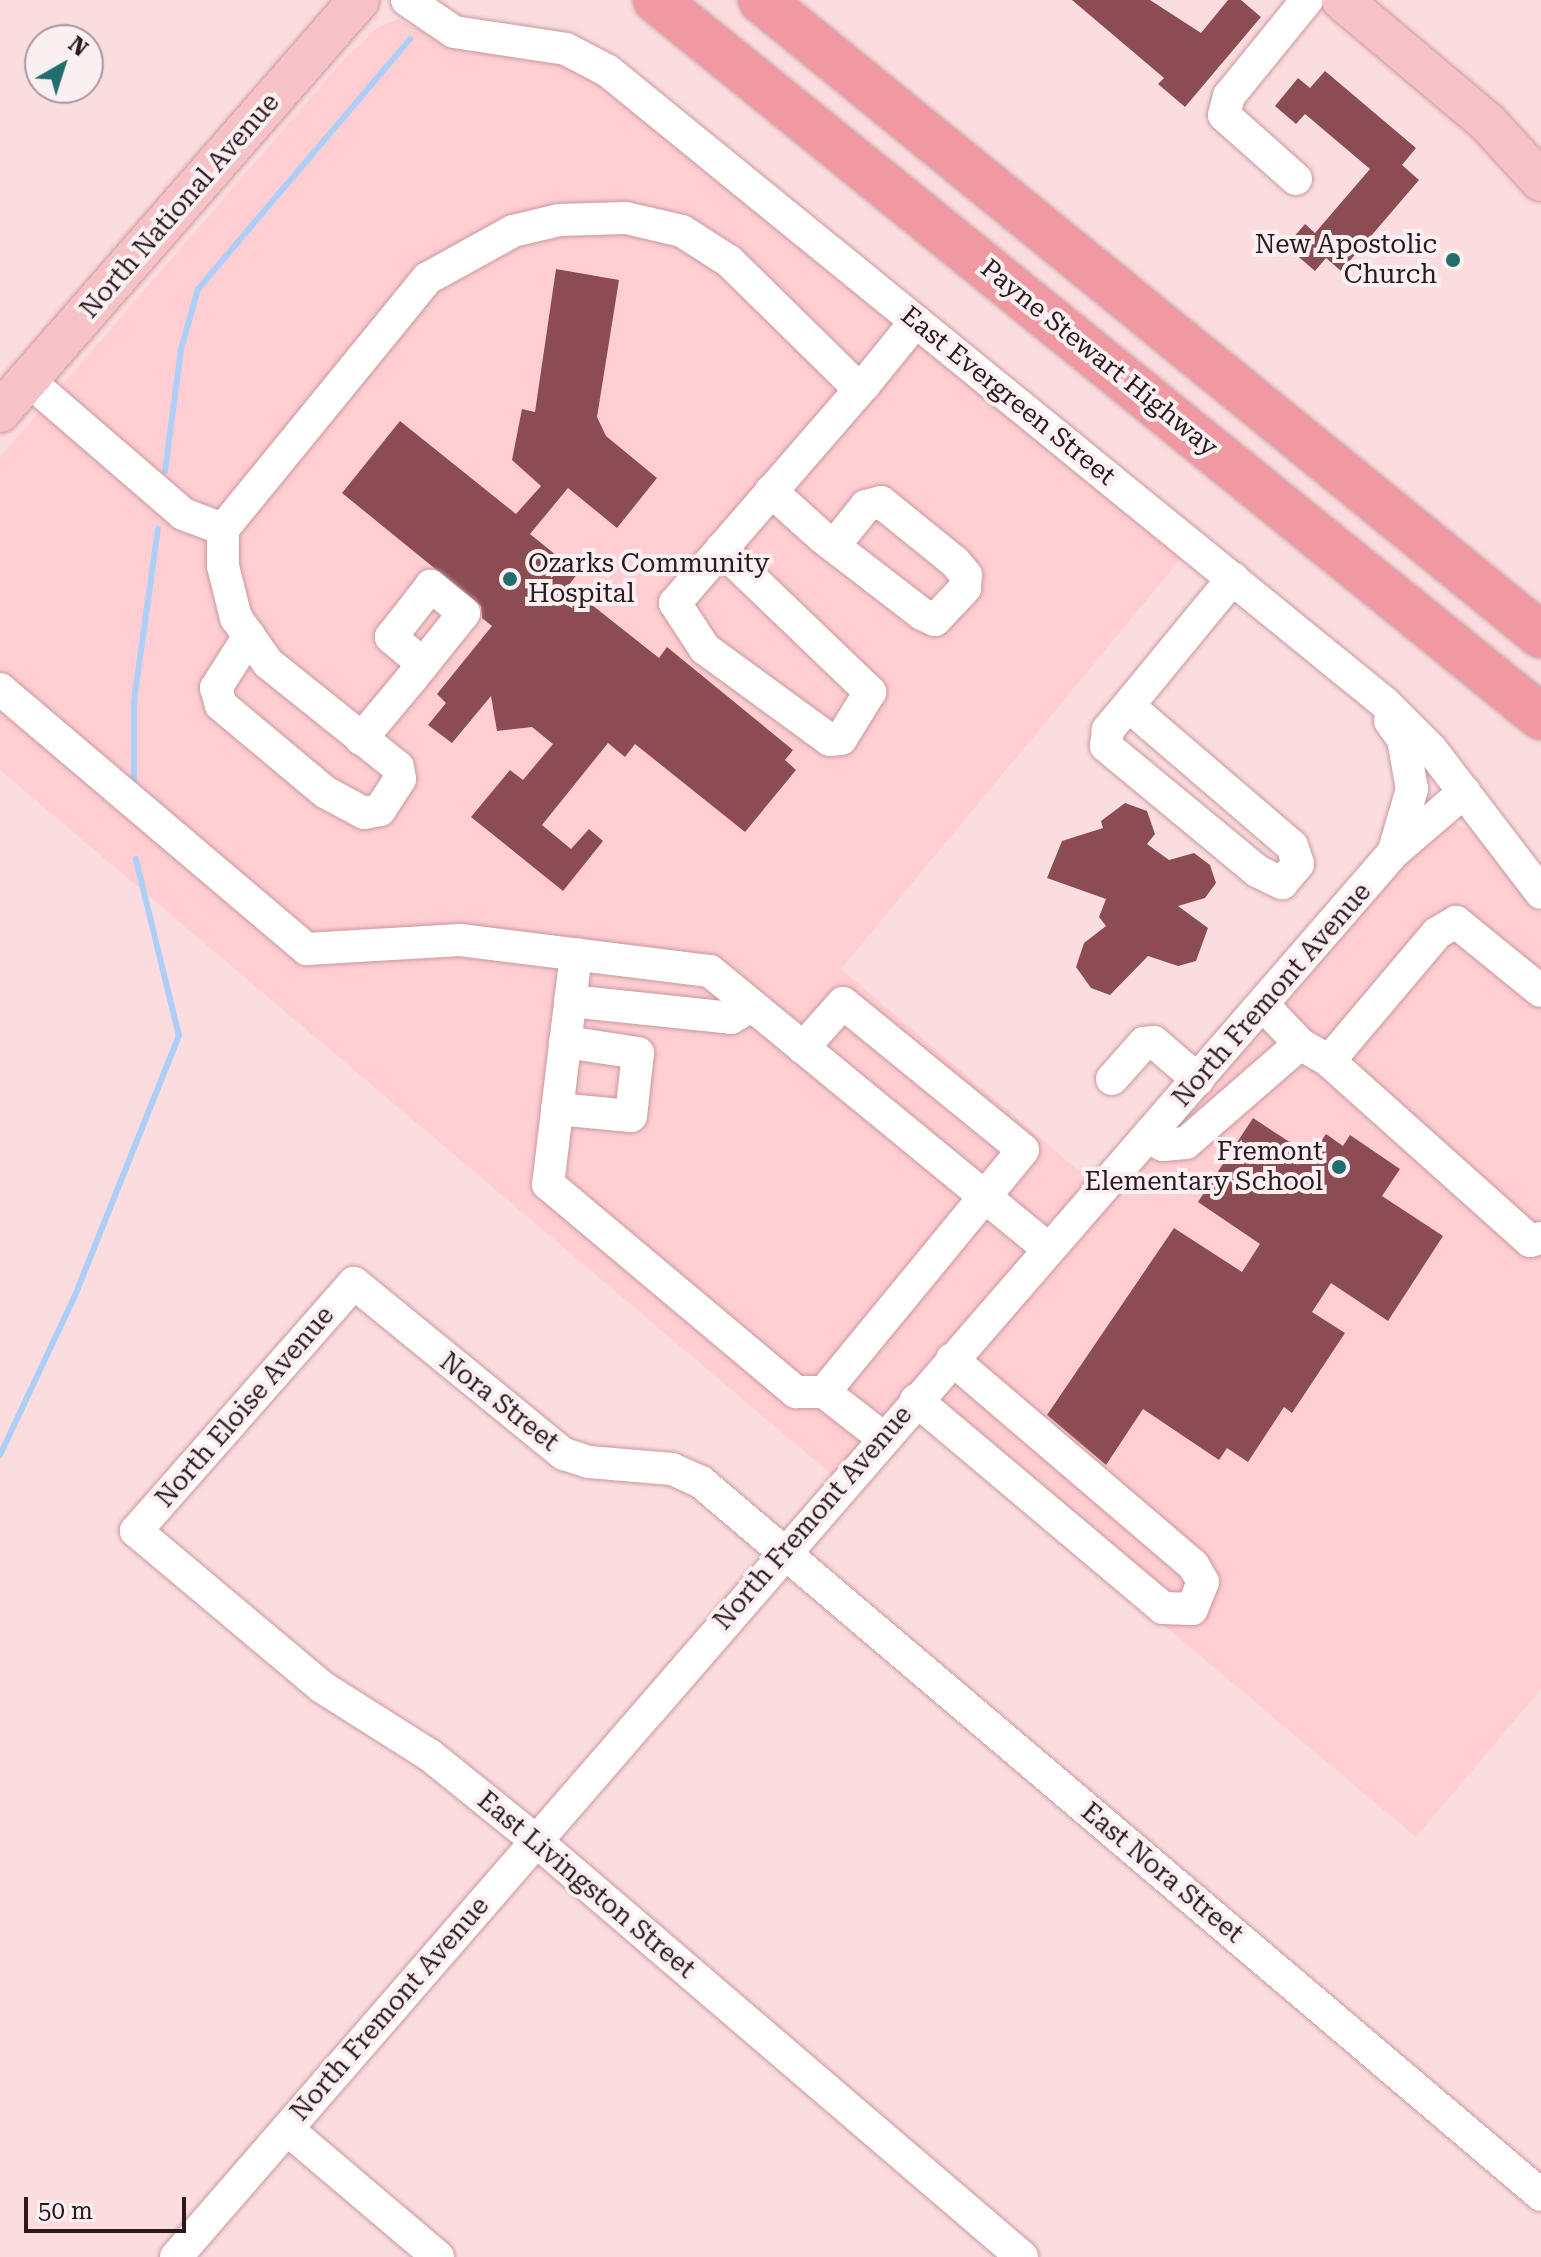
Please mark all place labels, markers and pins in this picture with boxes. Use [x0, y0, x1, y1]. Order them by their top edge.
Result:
place label: New Apostolic Church [1255, 229, 1437, 290]
marker: New Apostolic Church [1444, 251, 1462, 269]
place label: Ozarks Community Hospital [528, 548, 769, 610]
marker: Ozarks Community Hospital [499, 568, 521, 590]
place label: Fremont Elementary School [1085, 1136, 1323, 1198]
marker: Fremont Elementary School [1330, 1158, 1348, 1176]

